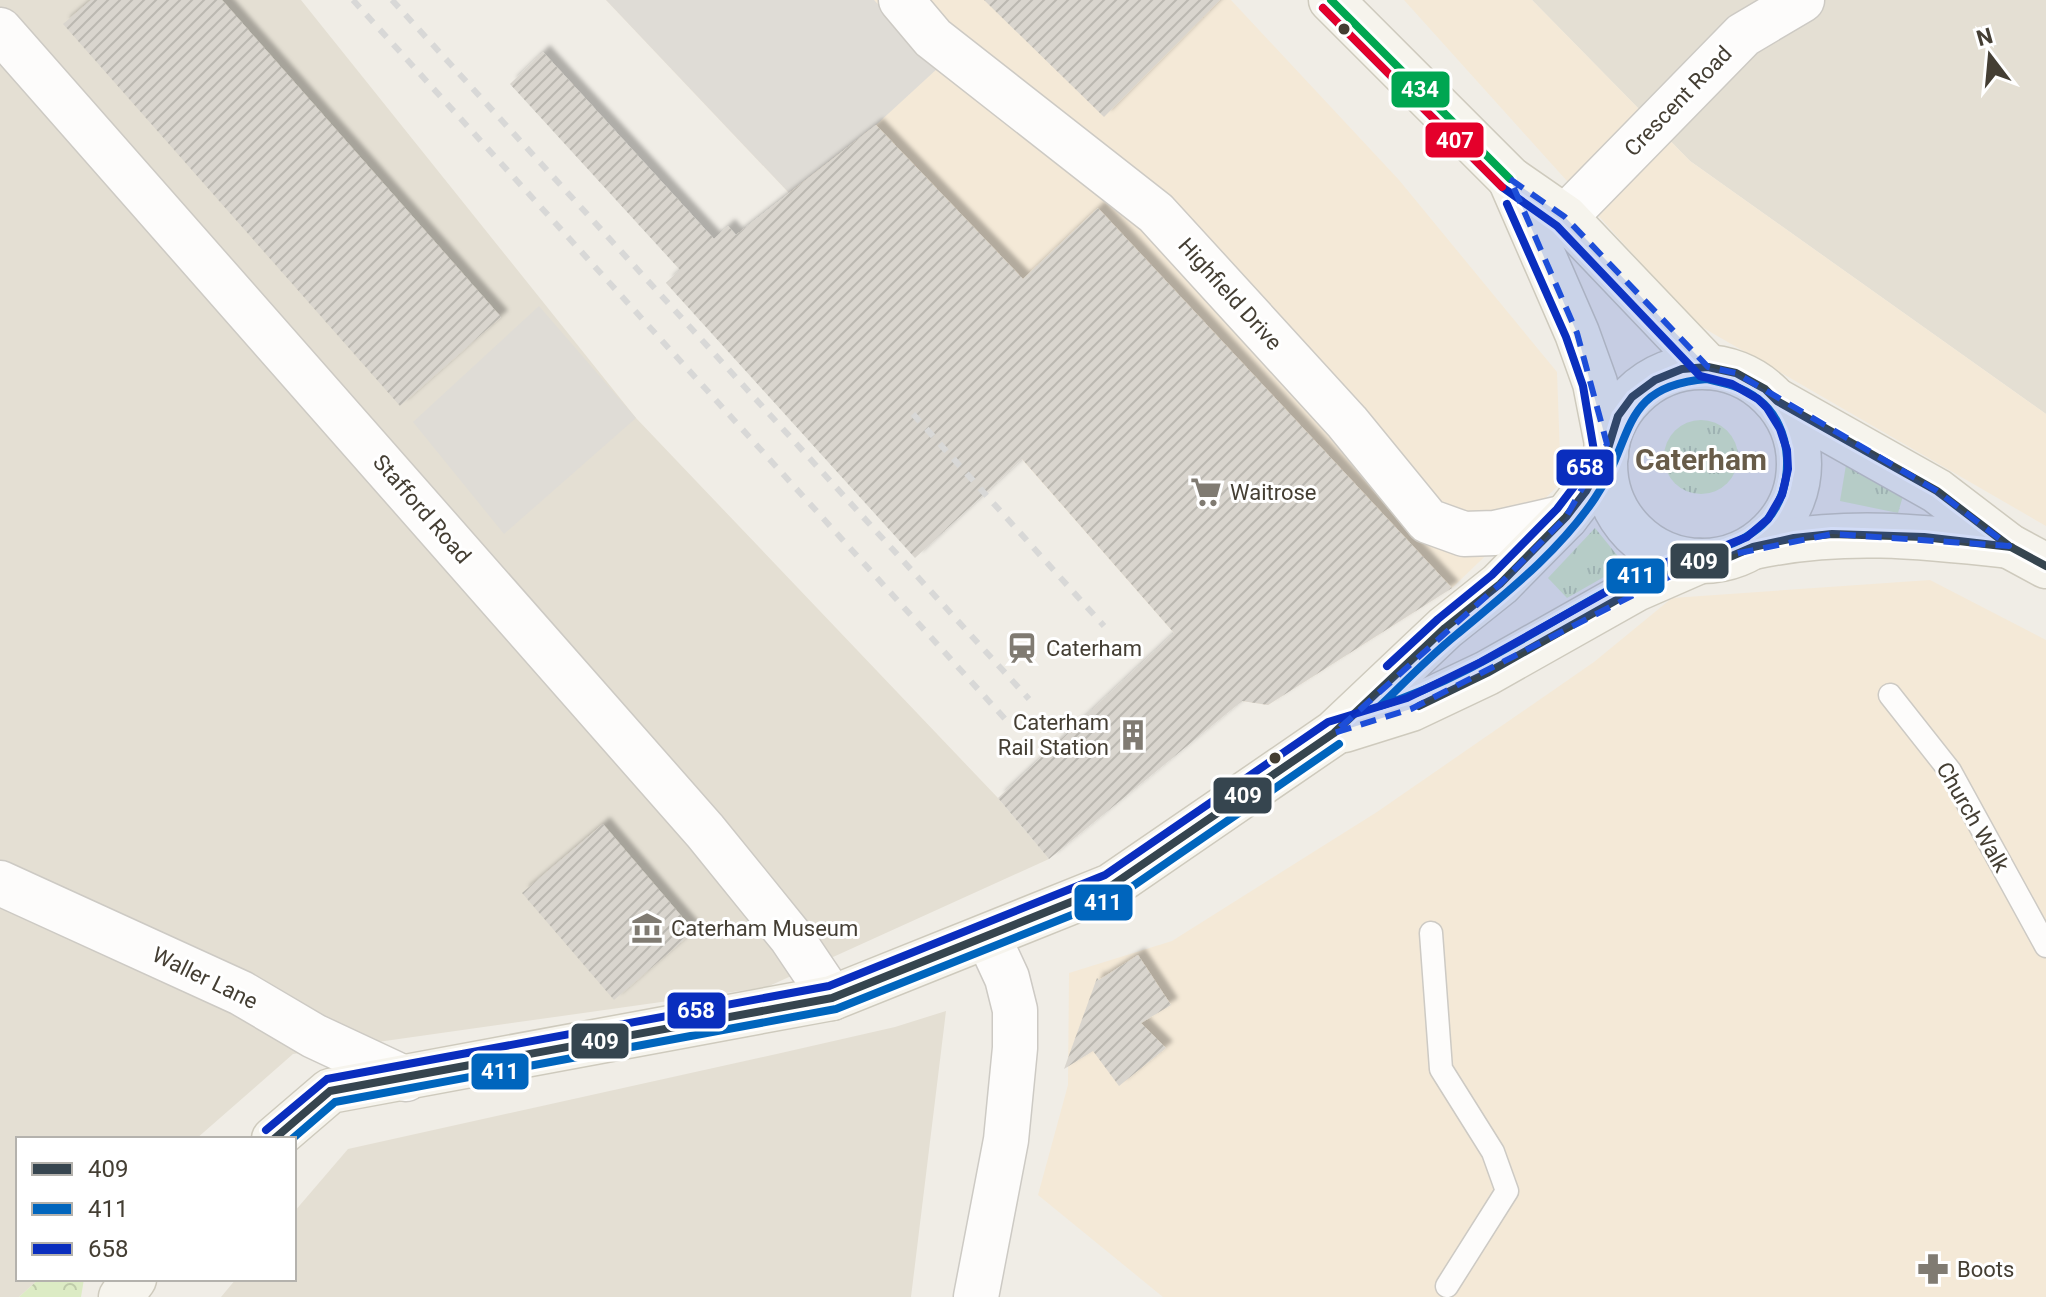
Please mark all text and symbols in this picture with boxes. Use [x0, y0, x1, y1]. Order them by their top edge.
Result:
north arrow [1950, 16, 2030, 96]
unlabelled marker [1336, 21, 1352, 37]
text: N [1974, 23, 1996, 51]
street label: Crescent Road [1619, 41, 1737, 161]
line badge: 434 [1390, 70, 1451, 109]
text: 434 [1401, 77, 1439, 102]
line badge: 407 [1424, 121, 1485, 159]
text: 407 [1436, 128, 1474, 153]
street label: Highfield Drive [1173, 233, 1287, 355]
district label: Caterham [1635, 442, 1767, 477]
line badge: 658 [1555, 448, 1615, 487]
street label: Stafford Road [368, 450, 476, 568]
text: 658 [1566, 455, 1604, 480]
supermarket icon: Waitrose [1189, 475, 1223, 509]
place label: Waitrose [1230, 480, 1317, 505]
line badge: 409 [1669, 542, 1730, 580]
text: 409 [1680, 549, 1718, 574]
line badge: 411 [1605, 557, 1666, 595]
text: 411 [1617, 563, 1655, 588]
station icon: Caterham [1005, 631, 1039, 665]
place label: Caterham [1046, 636, 1142, 661]
place label: Caterham Rail Station [998, 710, 1109, 760]
building icon: Caterham Rail Station [1116, 718, 1150, 752]
unlabelled marker [1267, 750, 1283, 766]
street label: Church Walk [1932, 758, 2015, 877]
line badge: 409 [1212, 776, 1273, 815]
text: 409 [1224, 783, 1262, 808]
line badge: 411 [1073, 883, 1134, 922]
text: 411 [1084, 890, 1122, 915]
museum icon: Caterham Museum [630, 911, 664, 945]
place label: Caterham Museum [671, 916, 858, 941]
street label: Waller Lane [148, 942, 262, 1014]
line badge: 658 [666, 991, 727, 1030]
text: 658 [677, 998, 715, 1023]
line badge: 409 [570, 1022, 630, 1060]
text: 409 [581, 1029, 619, 1054]
line badge: 411 [470, 1052, 530, 1091]
text: 411 [481, 1059, 519, 1084]
legend [16, 1137, 296, 1281]
text: 409 [88, 1155, 128, 1183]
text: 411 [88, 1195, 128, 1223]
text: 658 [88, 1235, 128, 1263]
pharmacy icon: Boots [1916, 1252, 1950, 1286]
place label: Boots [1957, 1257, 2014, 1282]

